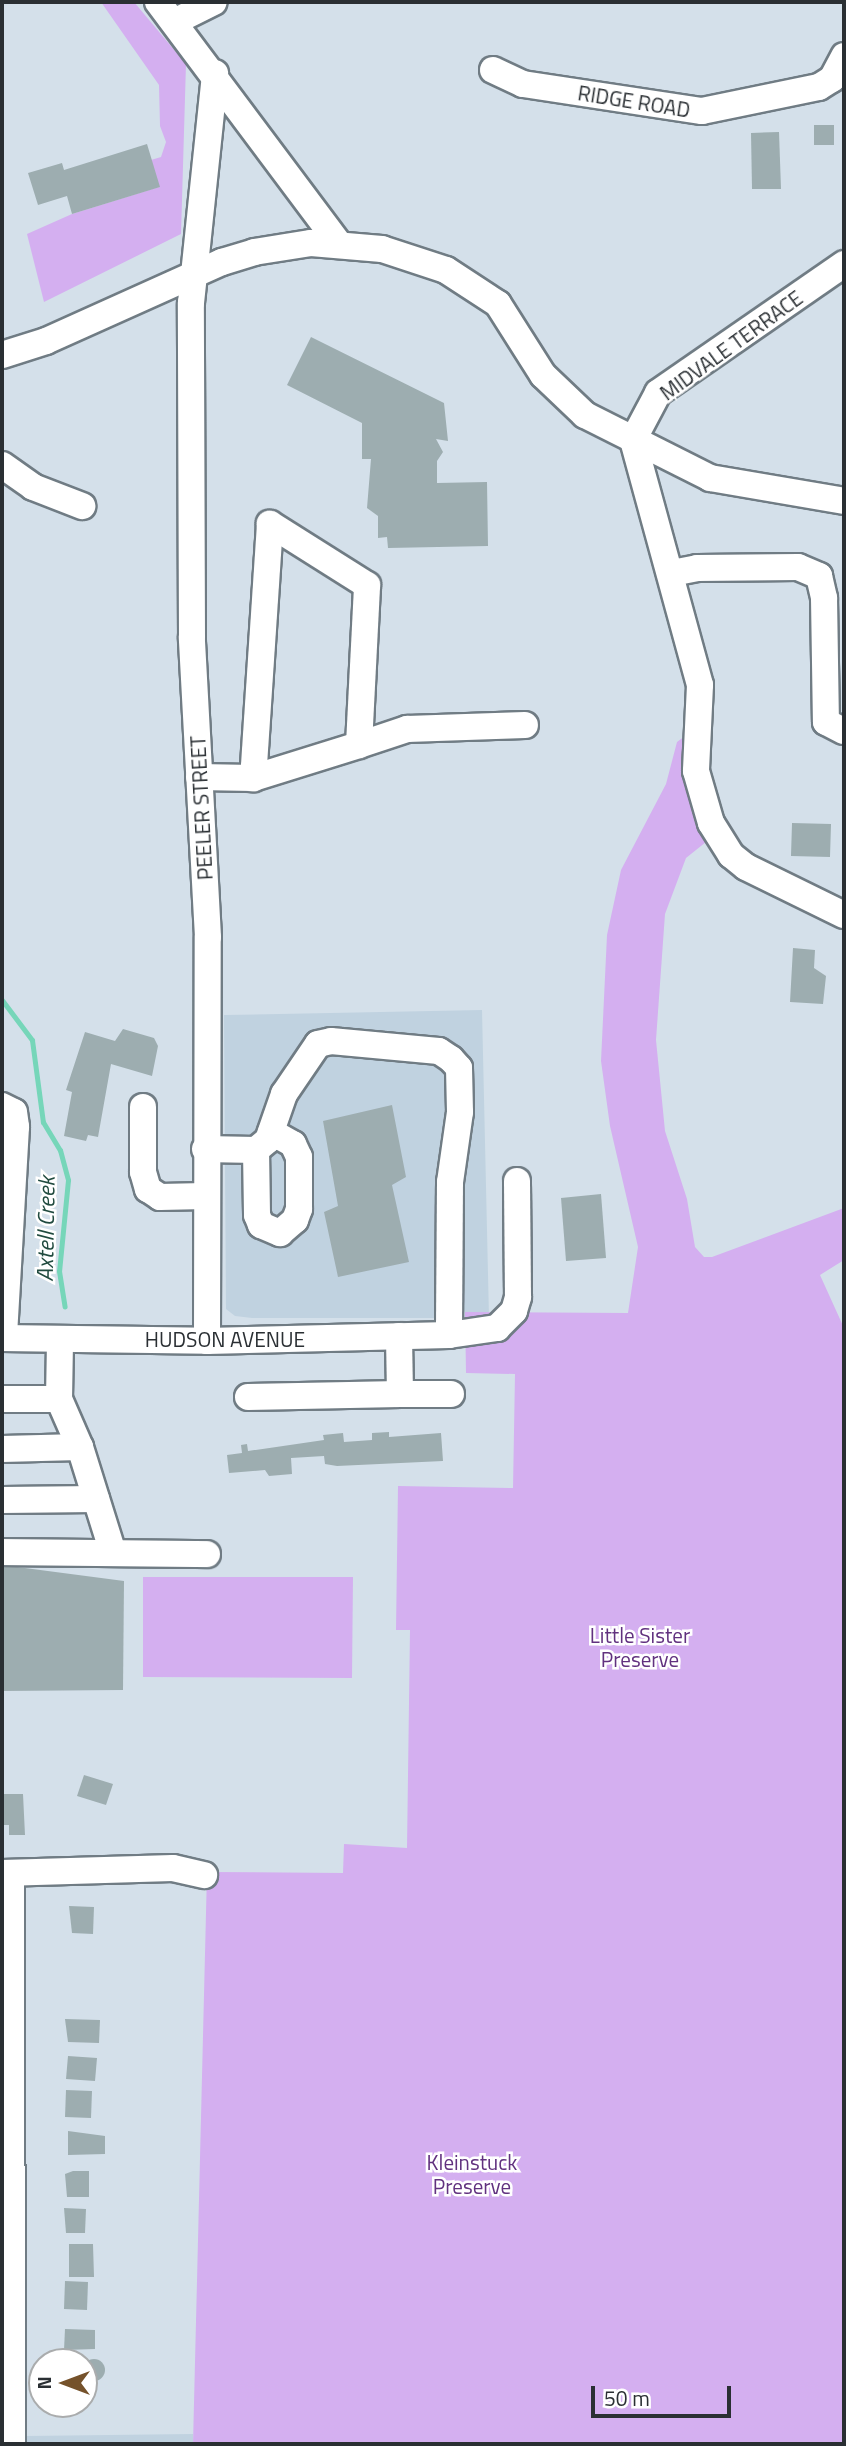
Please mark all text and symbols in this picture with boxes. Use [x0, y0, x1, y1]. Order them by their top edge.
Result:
street label: RIDGE ROAD [576, 80, 692, 122]
street label: MIDVALE TERRACE [655, 285, 807, 405]
street label: PEELER STREET [185, 735, 217, 881]
water label: Axtell Creek [31, 1176, 61, 1282]
street label: HUDSON AVENUE [145, 1326, 305, 1352]
park label: Little Sister Preserve [590, 1622, 690, 1672]
park label: Kleinstuck Preserve [427, 2149, 517, 2199]
north arrow [28, 2348, 98, 2418]
scale bar [594, 2372, 734, 2416]
text: N [29, 2376, 58, 2390]
text: 50 m [604, 2382, 650, 2414]

